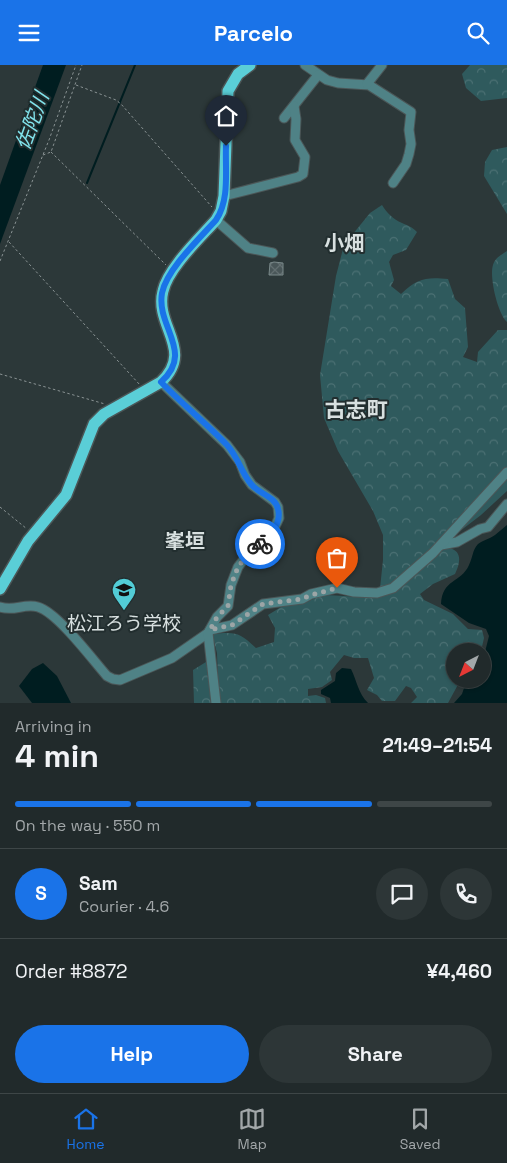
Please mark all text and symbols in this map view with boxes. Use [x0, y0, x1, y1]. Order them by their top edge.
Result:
icon: menu [15, 19, 43, 47]
text: Parcelo [214, 19, 293, 47]
icon: search [464, 19, 492, 47]
water label: 佐陀川 [10, 86, 55, 154]
pin [205, 95, 247, 146]
icon: home [212, 102, 240, 130]
district label: 小畑 [324, 230, 364, 256]
district label: 古志町 [325, 396, 388, 423]
courier [235, 519, 285, 569]
district label: 峯垣 [165, 528, 205, 554]
icon: bike [246, 530, 274, 558]
pin [316, 537, 358, 588]
icon: bag [323, 544, 351, 572]
school or university icon: 松江ろう学校 [111, 577, 137, 611]
place label: 松江ろう学校 [67, 611, 181, 636]
north arrow [446, 643, 491, 687]
map controls [446, 643, 491, 688]
text: Arriving in [15, 716, 92, 737]
text: 21:49–21:54 [383, 733, 492, 758]
text: 4 min [15, 736, 99, 776]
text: On the way · 550 m [15, 815, 160, 836]
button: chat [376, 868, 428, 920]
button: phone [440, 868, 492, 920]
text: Sam [79, 871, 118, 896]
text: S [35, 881, 47, 906]
text: Courier · 4.6 [79, 896, 169, 917]
text: Order #8872 [15, 959, 127, 984]
text: ¥4,460 [426, 959, 492, 984]
button: Help [15, 1025, 249, 1083]
button: Share [259, 1025, 492, 1083]
tab: Home [66, 1105, 105, 1153]
tab: Map [238, 1105, 267, 1153]
tab: Saved [400, 1105, 441, 1153]

